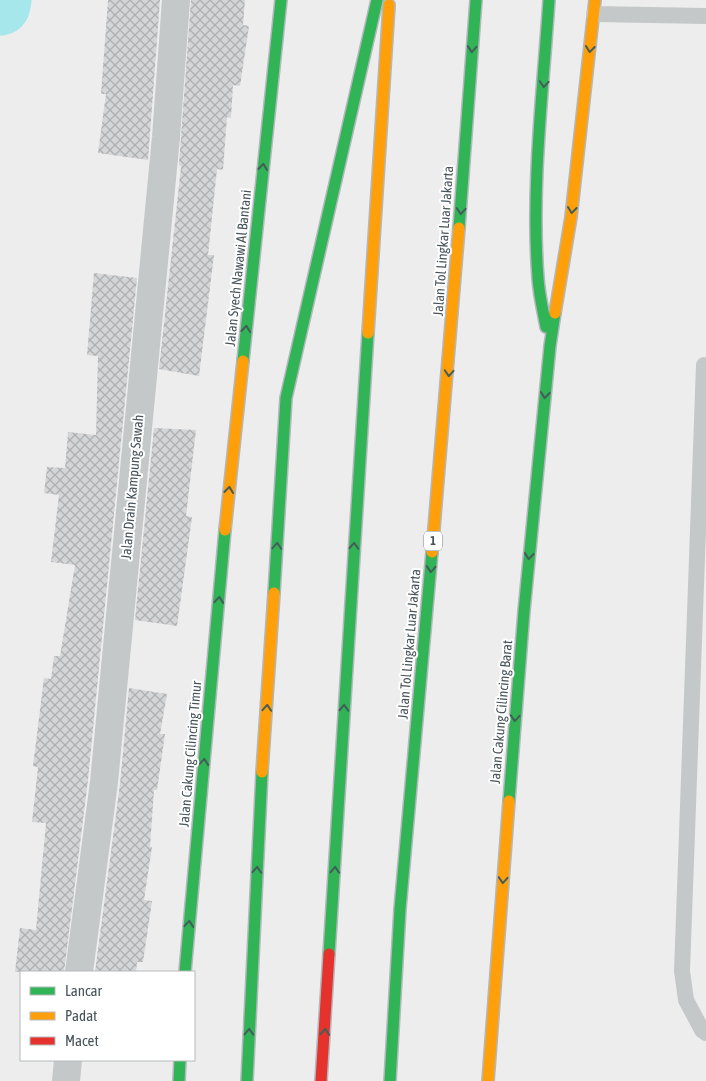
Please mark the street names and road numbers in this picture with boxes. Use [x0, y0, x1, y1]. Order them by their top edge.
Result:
street label: Jalan Tol Lingkar Luar Jakarta [430, 165, 456, 317]
street label: Jalan Syech Nawawi Al Bantani [222, 189, 254, 347]
street label: Jalan Drain Kampung Sawah [118, 414, 146, 560]
road number: 1 [424, 532, 442, 550]
street label: Jalan Tol Lingkar Luar Jakarta [394, 568, 424, 720]
street label: Jalan Cakung Cilincing Barat [487, 639, 515, 785]
street label: Jalan Cakung Cilincing Timur [176, 679, 204, 828]

